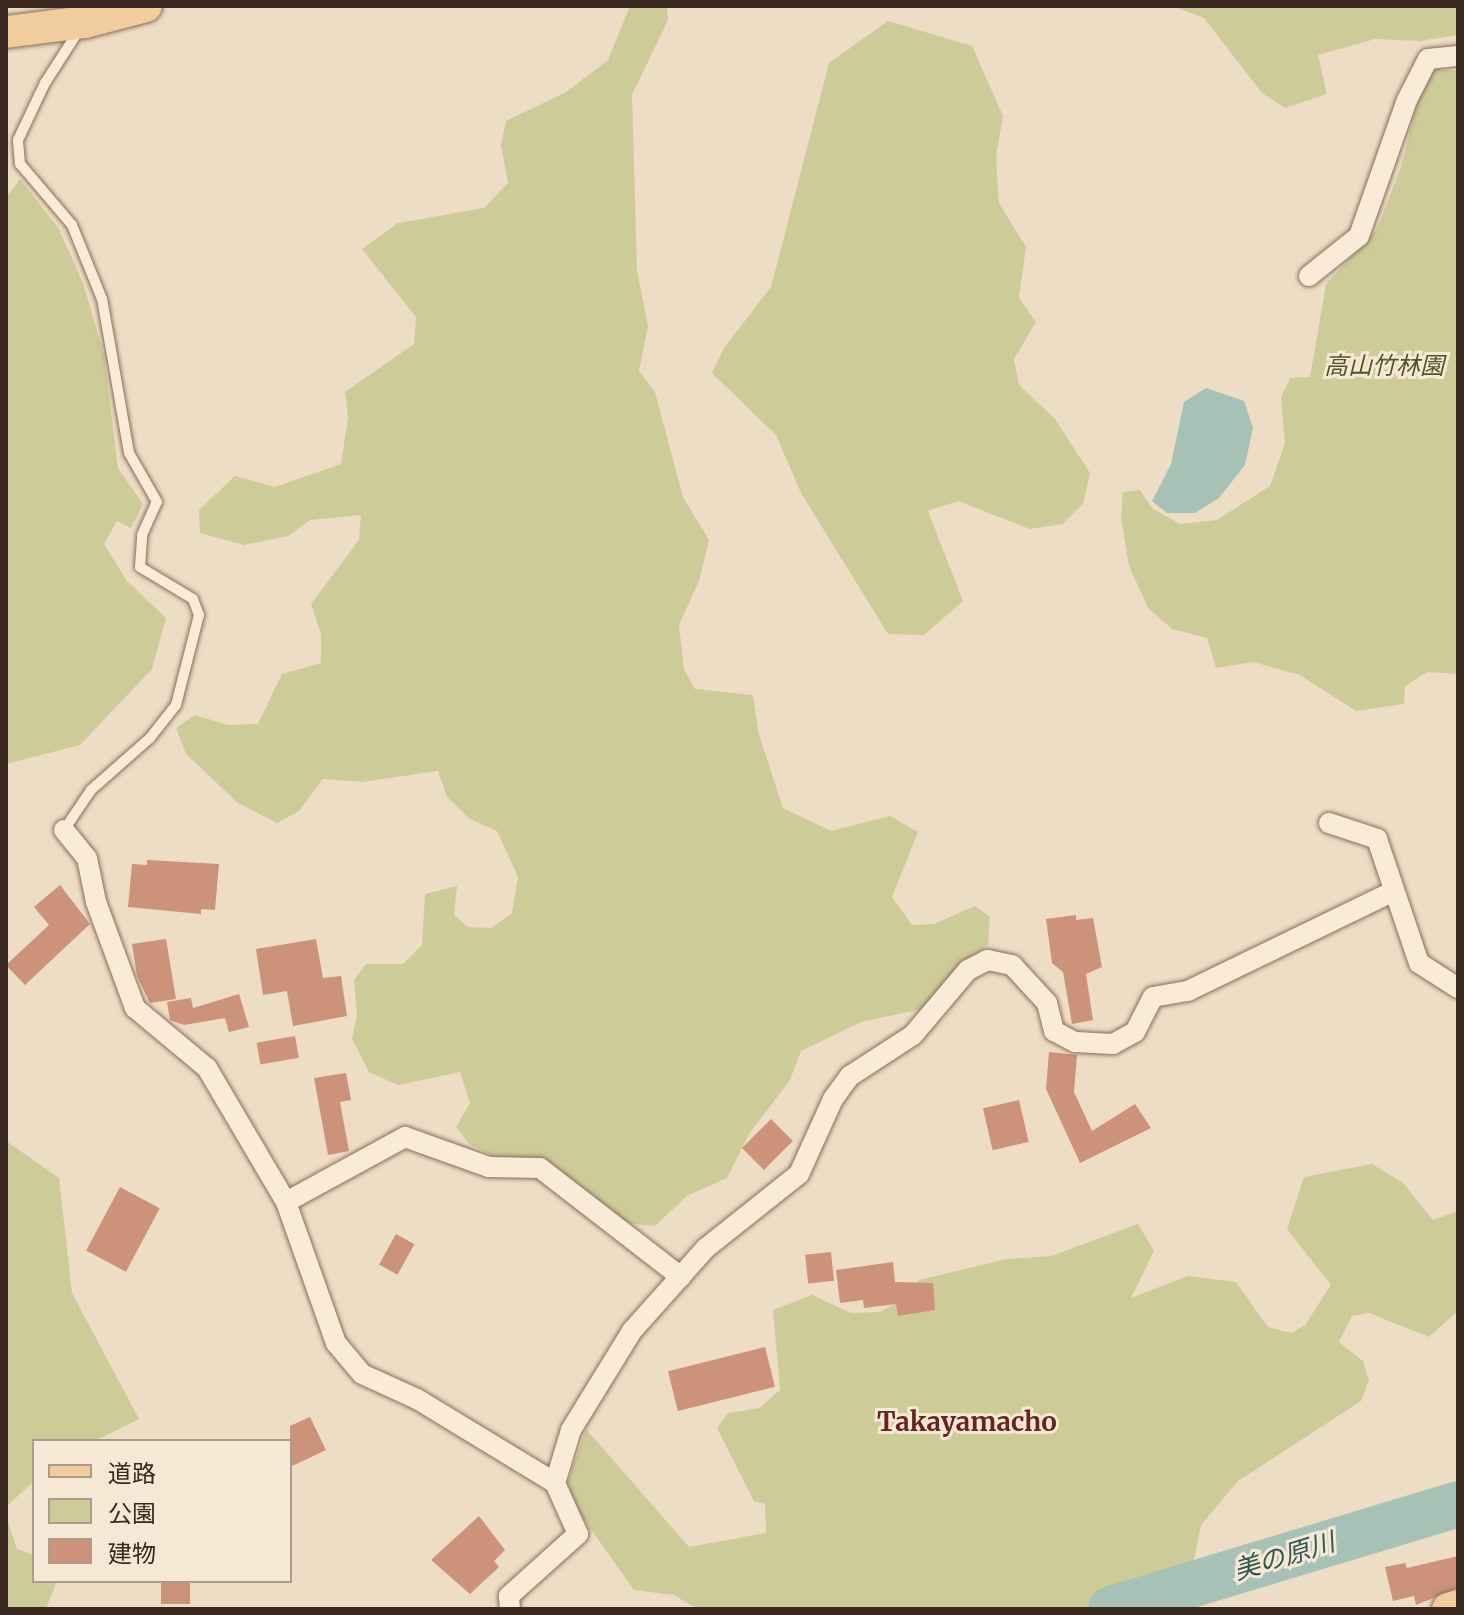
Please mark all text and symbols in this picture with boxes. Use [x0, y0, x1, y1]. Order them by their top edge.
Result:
park label: 高山竹林園 [1324, 352, 1444, 380]
district label: Takayamacho [877, 1406, 1057, 1438]
legend [32, 1439, 292, 1583]
text: 道路 [108, 1458, 156, 1489]
text: 公園 [108, 1498, 156, 1529]
water label: 美の原川 [1230, 1526, 1338, 1586]
text: 建物 [108, 1538, 156, 1569]

